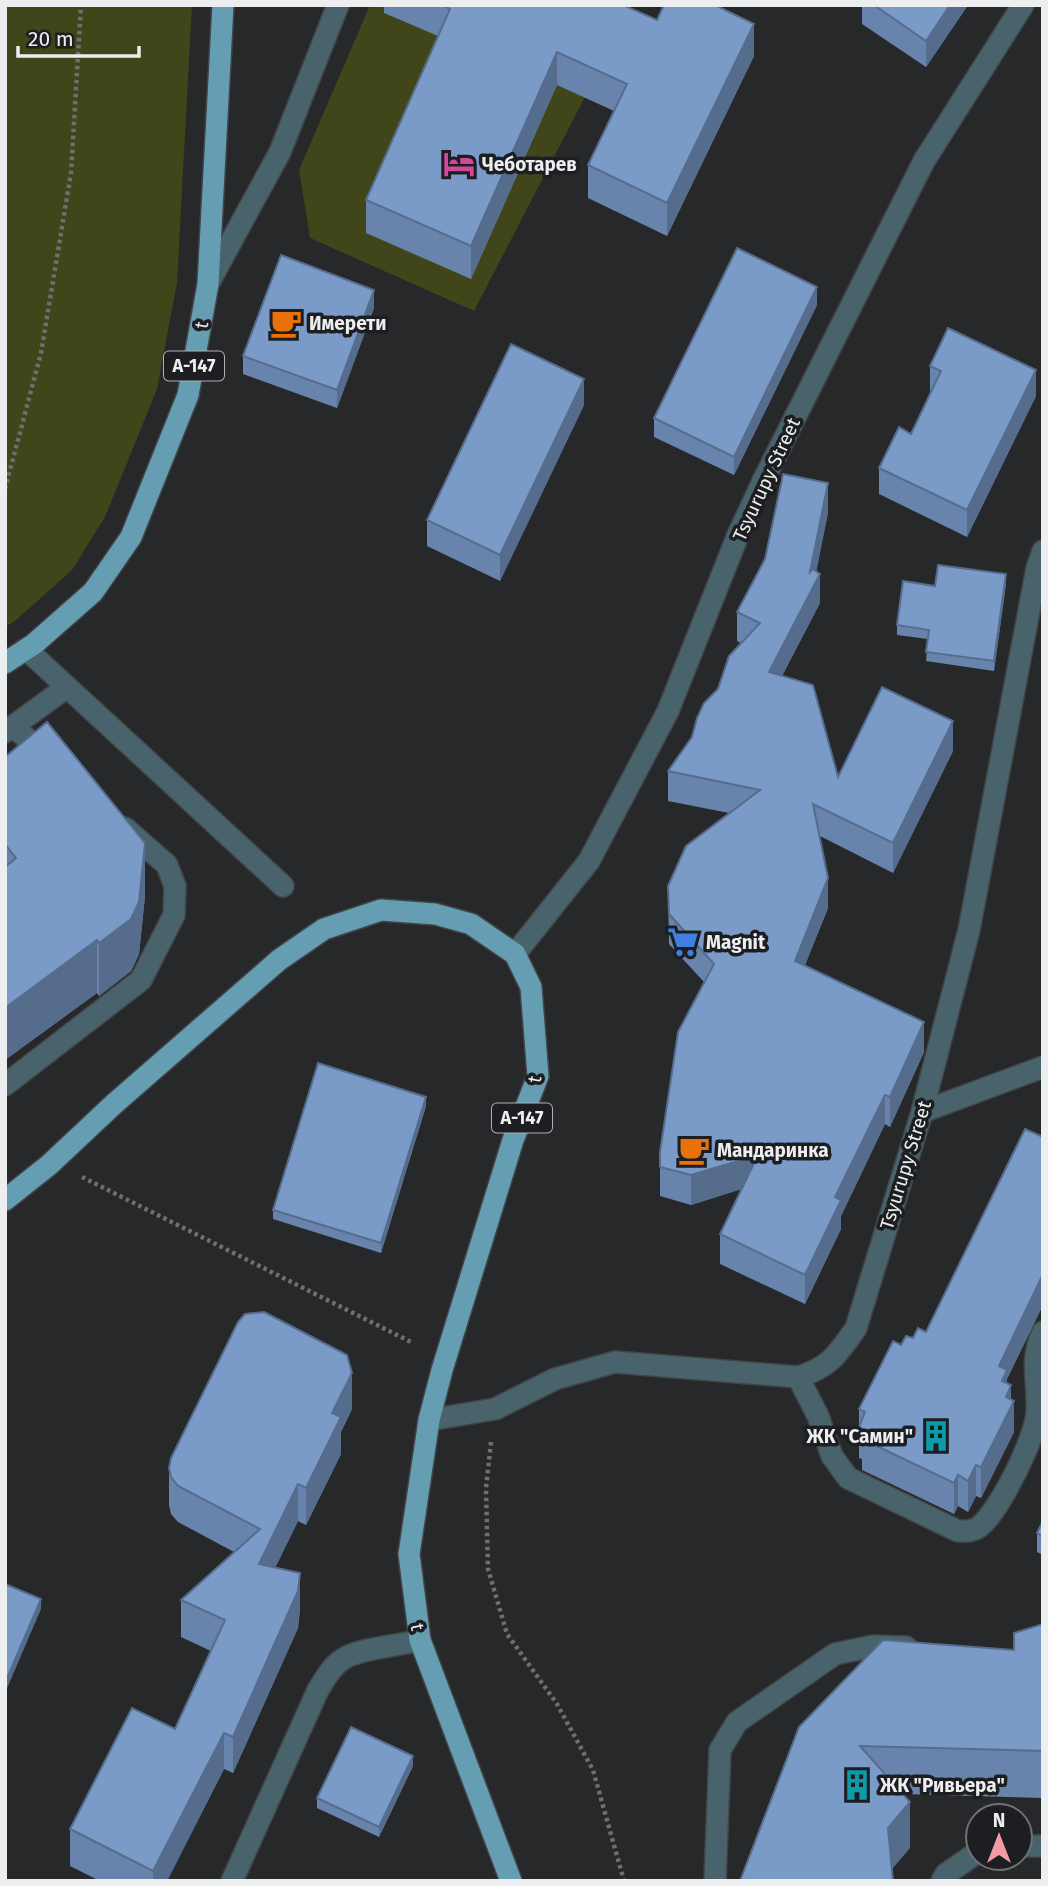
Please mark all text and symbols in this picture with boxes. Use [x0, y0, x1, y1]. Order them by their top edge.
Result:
scale bar [18, 14, 138, 58]
text: 20 m [28, 26, 74, 52]
hotel icon: Чеботарев [442, 147, 476, 181]
place label: Чеботарев [482, 153, 577, 176]
cafe icon: Имерети [269, 306, 303, 340]
place label: Имерети [309, 312, 386, 335]
street label: t [190, 320, 213, 330]
road number: А-147 [164, 352, 224, 380]
street label: Tsyurupy Street [728, 414, 805, 545]
supermarket icon: Magnit [666, 925, 700, 959]
place label: Magnit [706, 931, 766, 954]
street label: t [523, 1073, 546, 1085]
street label: Tsyurupy Street [875, 1098, 936, 1232]
road number: А-147 [492, 1104, 552, 1133]
cafe icon: Мандаринка [677, 1133, 711, 1167]
place label: Мандаринка [717, 1139, 829, 1162]
building icon: ЖК "Самин" [919, 1419, 953, 1453]
place label: ЖК "Самин" [806, 1425, 913, 1448]
street label: t [406, 1622, 429, 1633]
building icon: ЖК "Ривьера" [840, 1768, 874, 1802]
place label: ЖК "Ривьера" [879, 1774, 1005, 1797]
north arrow [964, 1802, 1034, 1872]
text: N [993, 1809, 1005, 1832]

